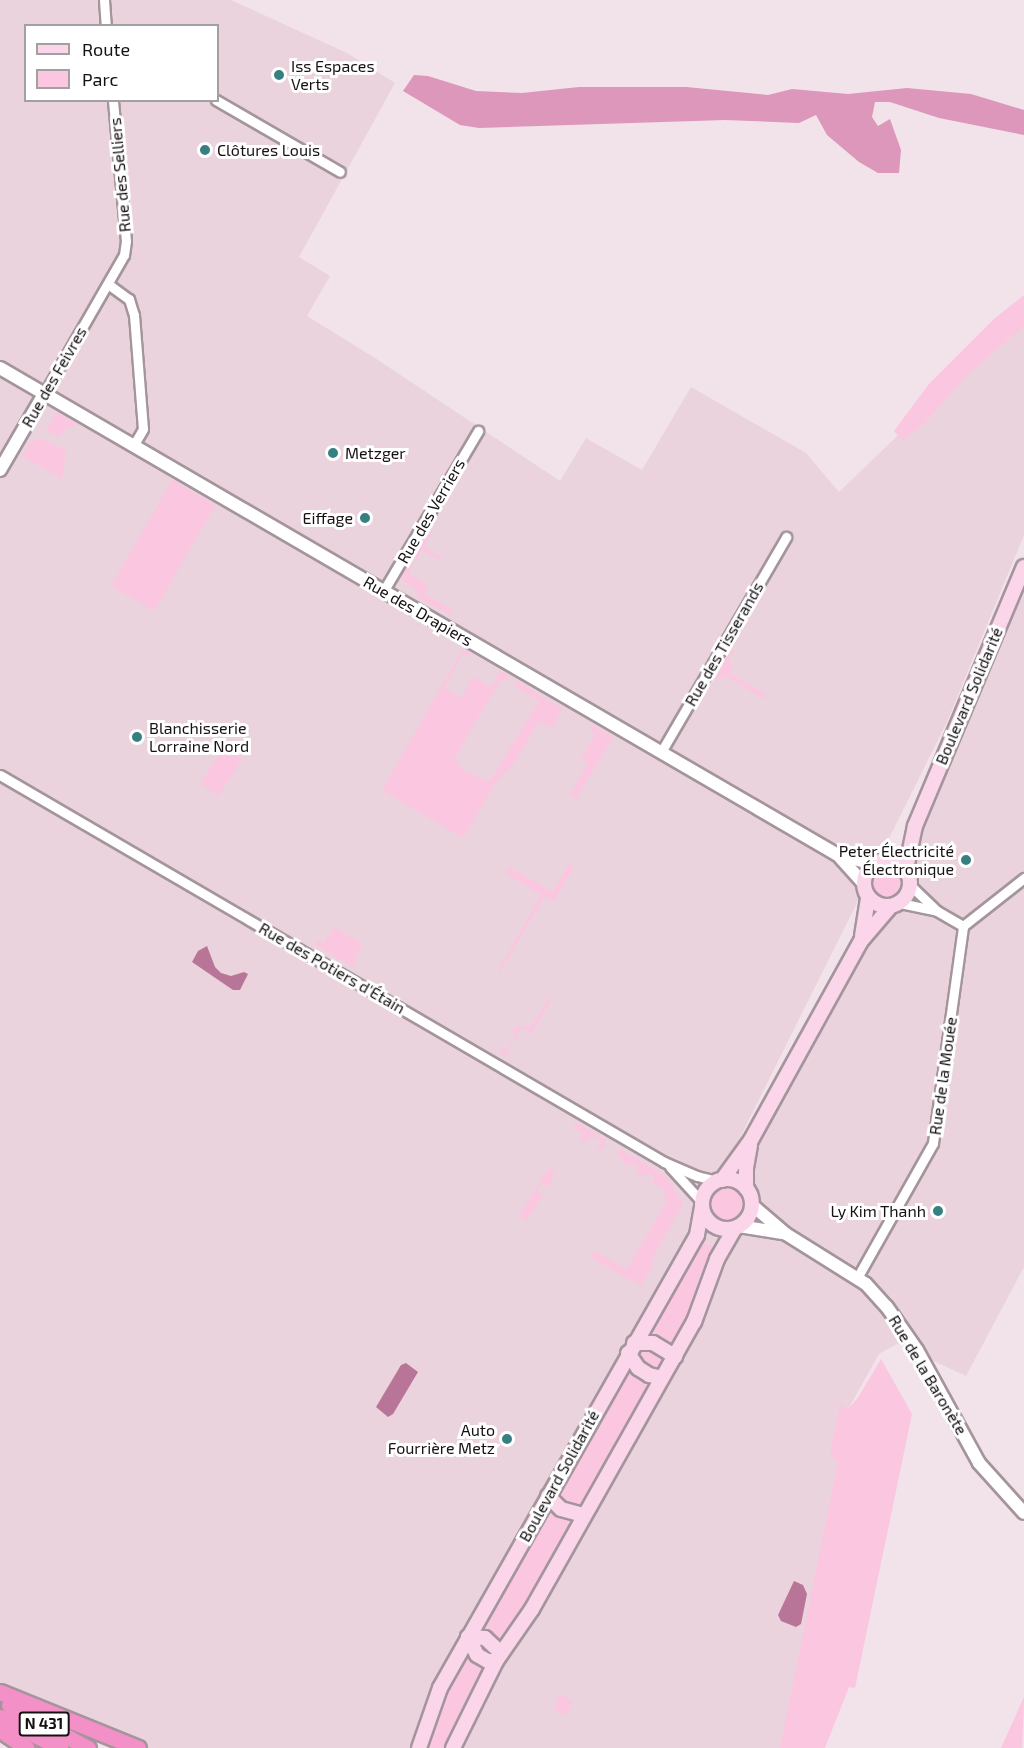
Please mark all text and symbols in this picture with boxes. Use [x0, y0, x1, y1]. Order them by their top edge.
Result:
legend [24, 24, 219, 102]
text: Route [82, 38, 130, 60]
place label: Iss Espaces Verts [291, 56, 375, 94]
text: Parc [82, 68, 118, 90]
marker: Iss Espaces Verts [272, 68, 286, 82]
street label: Rue des Selliers [105, 117, 135, 233]
place label: Clôtures Louis [217, 140, 320, 160]
marker: Clôtures Louis [198, 143, 212, 157]
street label: Rue des Feivres [17, 323, 91, 431]
place label: Metzger [345, 443, 406, 463]
marker: Metzger [326, 446, 340, 460]
street label: Rue des Verriers [393, 455, 469, 567]
place label: Eiffage [302, 508, 353, 528]
marker: Eiffage [358, 511, 372, 525]
street label: Rue des Drapiers [360, 572, 476, 650]
street label: Rue des Tisserands [681, 578, 767, 710]
street label: Boulevard Solidarité [931, 624, 1007, 768]
place label: Blanchisserie Lorraine Nord [149, 718, 249, 756]
marker: Blanchisserie Lorraine Nord [130, 730, 144, 744]
place label: Peter Électricité Électronique [838, 841, 954, 879]
marker: Peter Électricité Électronique [959, 853, 973, 867]
street label: Rue des Potiers d'Étain [256, 918, 408, 1018]
street label: Rue de la Mouée [925, 1016, 961, 1136]
place label: Ly Kim Thanh [830, 1201, 926, 1221]
marker: Ly Kim Thanh [931, 1204, 945, 1218]
street label: Rue de la Baronète [885, 1312, 971, 1438]
street label: Boulevard Solidarité [515, 1407, 603, 1545]
place label: Auto Fourrière Metz [388, 1420, 495, 1458]
marker: Auto Fourrière Metz [500, 1432, 514, 1446]
road number: N 431 [18, 1712, 70, 1736]

